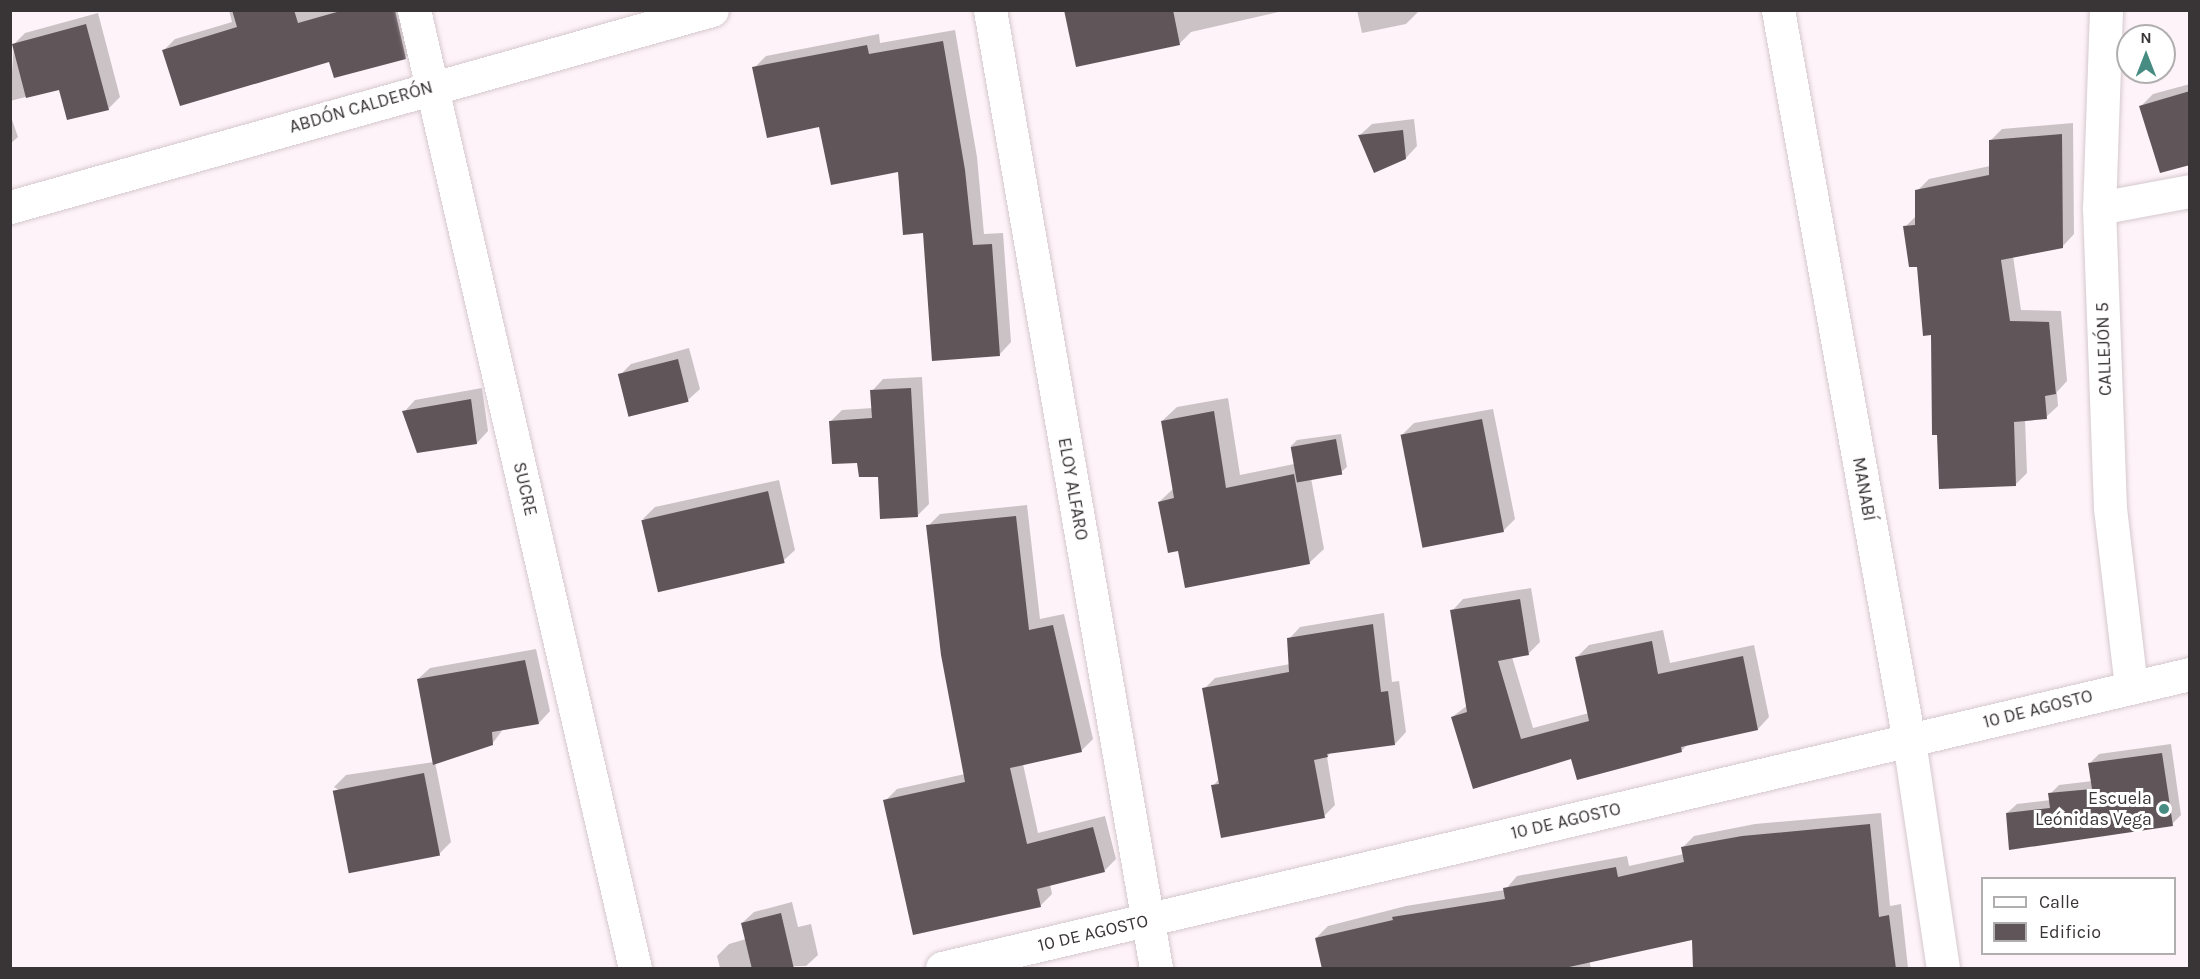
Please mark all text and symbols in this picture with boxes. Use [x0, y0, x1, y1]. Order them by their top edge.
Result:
north arrow [2116, 24, 2176, 84]
text: N [2140, 28, 2152, 47]
street label: ABDÓN CALDERÓN [287, 76, 435, 138]
street label: CALLEJÓN 5 [2092, 302, 2116, 396]
street label: ELOY ALFARO [1053, 436, 1093, 542]
street label: MANABÍ [1848, 455, 1880, 523]
street label: SUCRE [508, 460, 542, 518]
street label: 10 DE AGOSTO [1981, 685, 2095, 733]
place label: Escuela Leónidas Vega [2035, 788, 2152, 830]
street label: 10 DE AGOSTO [1509, 798, 1623, 844]
marker: Escuela Leónidas Vega [2157, 802, 2171, 816]
legend [1981, 877, 2176, 955]
text: Calle [2039, 891, 2079, 913]
street label: 10 DE AGOSTO [1036, 910, 1150, 956]
text: Edificio [2039, 921, 2101, 943]

